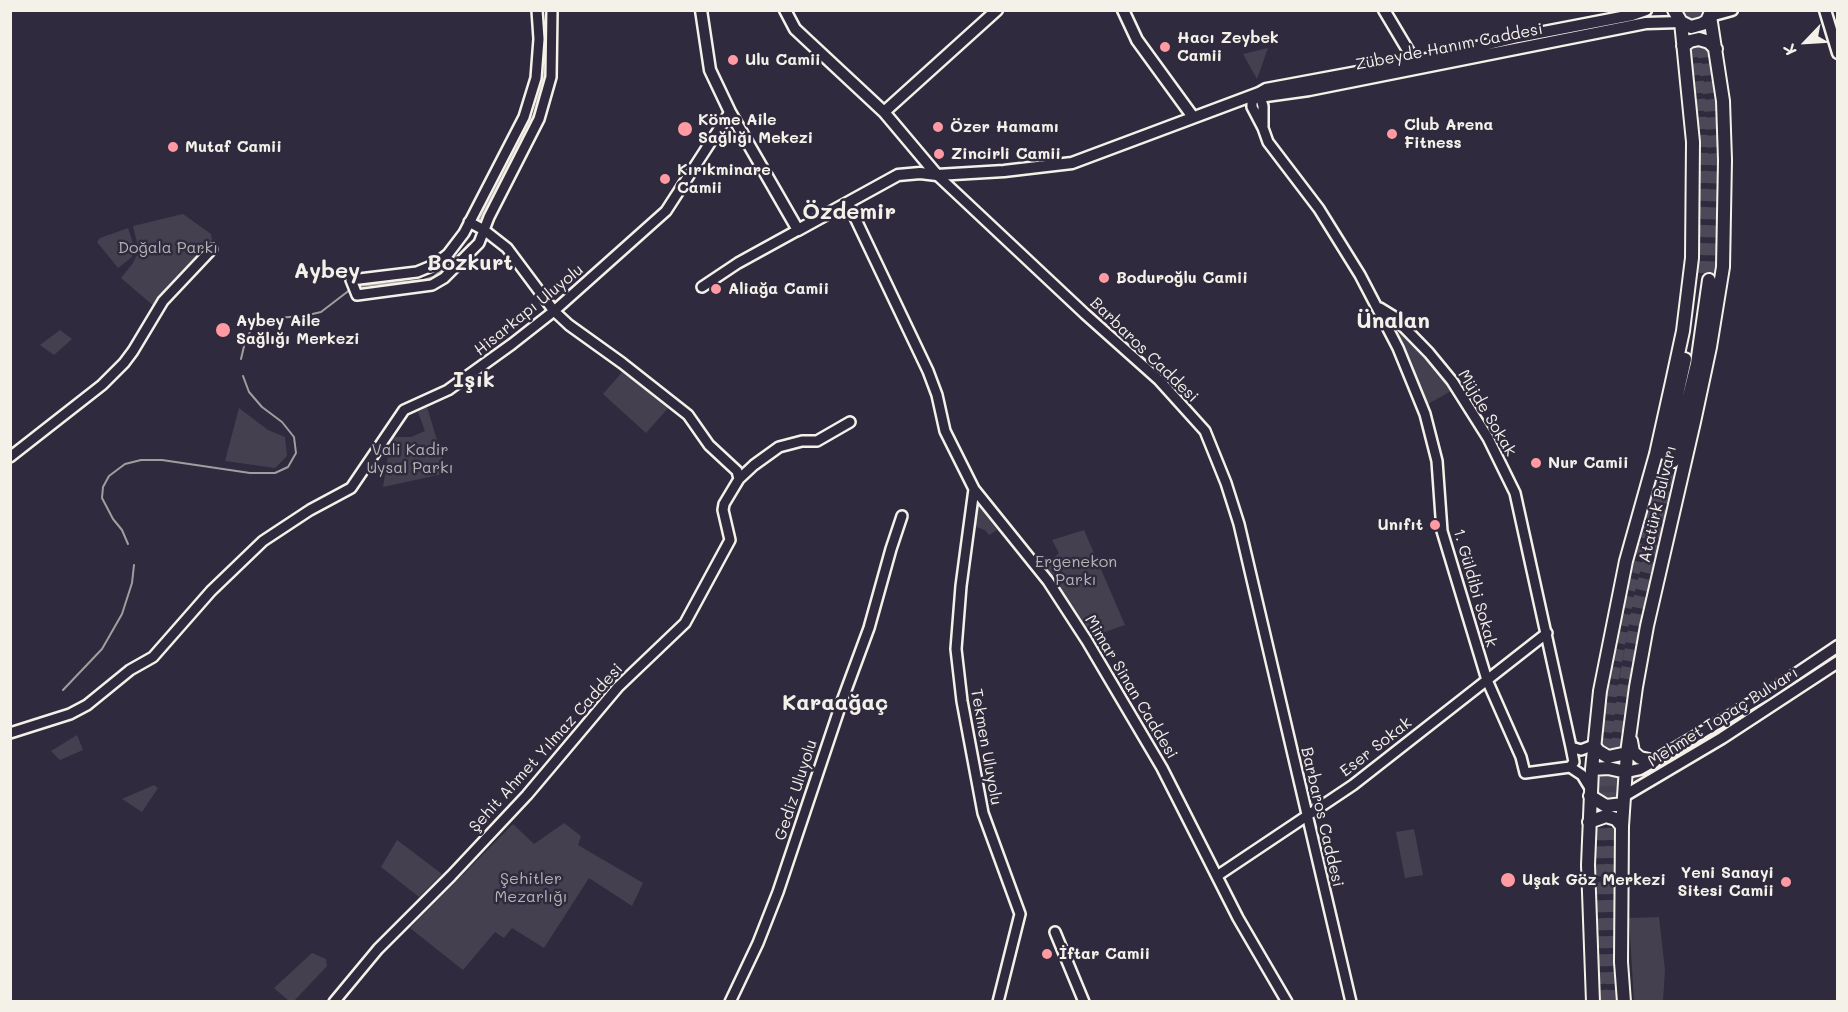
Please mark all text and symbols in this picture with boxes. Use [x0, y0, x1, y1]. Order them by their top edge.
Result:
north arrow [1776, 12, 1836, 72]
street label: Zübeyde Hanım Caddesi [1354, 19, 1544, 75]
place label: Hacı Zeybek Camii [1177, 28, 1279, 66]
marker: Hacı Zeybek Camii [1158, 40, 1172, 54]
text: K [1777, 41, 1801, 59]
place label: Ulu Camii [745, 50, 821, 70]
marker: Ulu Camii [726, 53, 740, 67]
place label: Köme Aile Sağlığı Mekezi [698, 110, 813, 148]
place label: Club Arena Fitness [1404, 115, 1493, 153]
place label: Özer Hamamı [950, 117, 1059, 137]
marker: Köme Aile Sağlığı Mekezi [676, 120, 694, 138]
marker: Özer Hamamı [931, 120, 945, 134]
marker: Club Arena Fitness [1385, 127, 1399, 141]
place label: Mutaf Camii [185, 137, 282, 157]
marker: Mutaf Camii [166, 140, 180, 154]
place label: Zincirli Camii [951, 144, 1061, 164]
marker: Zincirli Camii [932, 147, 946, 161]
place label: Kırıkminare Camii [677, 160, 771, 198]
marker: Kırıkminare Camii [658, 172, 672, 186]
district label: Özdemir [802, 199, 896, 225]
park label: Doğala Parkı [118, 238, 218, 258]
district label: Bozkurt [427, 250, 513, 276]
district label: Aybey [294, 258, 360, 284]
street label: Hisarkapı Uluyolu [471, 260, 587, 360]
place label: Boduroğlu Camii [1116, 268, 1248, 288]
marker: Boduroğlu Camii [1097, 271, 1111, 285]
place label: Aliağa Camii [728, 279, 829, 299]
marker: Aliağa Camii [709, 282, 723, 296]
street label: Barbaros Caddesi [1086, 294, 1202, 406]
district label: Ünalan [1356, 308, 1430, 334]
place label: Aybey Aile Sağlığı Merkezi [236, 311, 360, 349]
marker: Aybey Aile Sağlığı Merkezi [214, 321, 232, 339]
street label: Müjde Sokak [1454, 366, 1520, 460]
district label: Işık [453, 367, 495, 393]
park label: Vali Kadir Uysal Parkı [366, 440, 454, 478]
street label: Atatürk Bulvarı [1635, 444, 1681, 564]
place label: Nur Camii [1548, 453, 1629, 473]
marker: Nur Camii [1529, 456, 1543, 470]
place label: Unıfıt [1377, 515, 1423, 535]
marker: Unıfıt [1428, 518, 1442, 532]
street label: 1. Güldibi Sokak [1449, 527, 1501, 649]
park label: Ergenekon Parkı [1035, 552, 1117, 590]
street label: Mimar Sinan Caddesi [1080, 612, 1182, 762]
street label: Şehit Ahmet Yılmaz Caddesi [465, 660, 627, 836]
street label: Mehmet Topaç Bulvarı [1644, 663, 1802, 771]
street label: Tekmen Uluyolu [966, 687, 1006, 807]
district label: Karaağaç [782, 690, 888, 716]
street label: Eser Sokak [1336, 713, 1416, 781]
street label: Gediz Uluyolu [771, 737, 821, 843]
street label: Barbaros Caddesi [1297, 745, 1347, 889]
place label: Yeni Sanayi Sitesi Camii [1677, 863, 1774, 901]
park label: Şehitler Mezarlığı [495, 869, 567, 907]
place label: Uşak Göz Merkezi [1522, 870, 1666, 890]
marker: Uşak Göz Merkezi [1499, 871, 1517, 889]
marker: Yeni Sanayi Sitesi Camii [1779, 875, 1793, 889]
place label: İftar Camii [1059, 944, 1150, 964]
marker: İftar Camii [1040, 947, 1054, 961]

